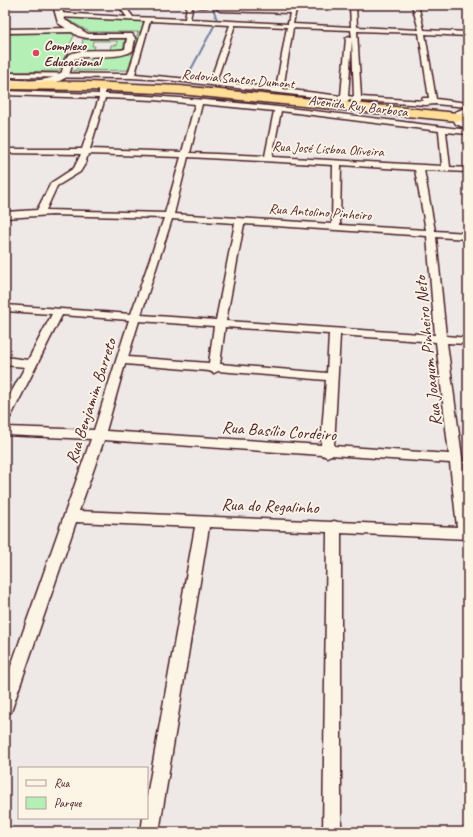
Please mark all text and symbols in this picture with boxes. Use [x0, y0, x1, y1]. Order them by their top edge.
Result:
place label: Complexo Educacional [44, 37, 103, 70]
marker: Complexo Educacional [31, 48, 41, 58]
street label: Rodovia Santos Dumont [181, 66, 296, 93]
street label: Avenida Ruy Barbosa [307, 91, 409, 121]
street label: Rua José Lisboa Oliveira [272, 138, 385, 160]
street label: Rua Antolino Pinheiro [268, 200, 373, 224]
street label: Rua Joaqum Pinheiro Neto [409, 273, 446, 427]
street label: Rua Benjamim Barreto [61, 334, 122, 466]
street label: Rua Basílio Cordeiro [221, 417, 338, 446]
street label: Rua do Regalinho [221, 494, 320, 518]
legend [18, 767, 148, 819]
text: Rua [54, 775, 71, 791]
text: Parque [54, 795, 83, 811]

